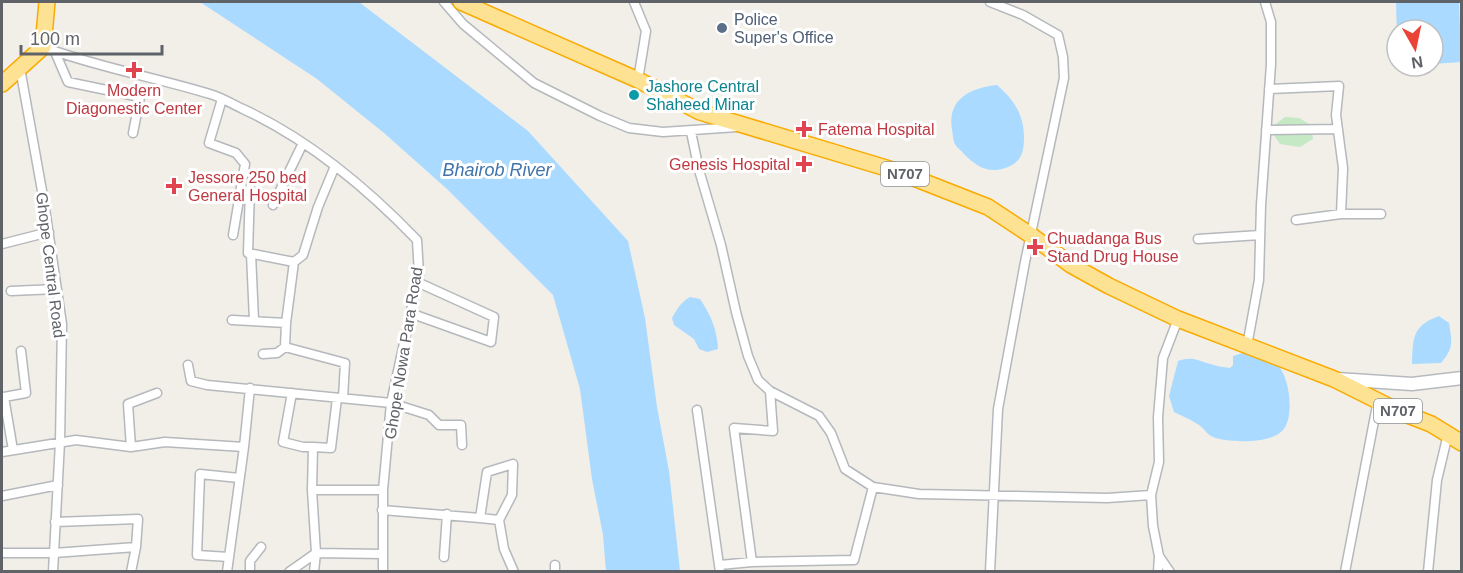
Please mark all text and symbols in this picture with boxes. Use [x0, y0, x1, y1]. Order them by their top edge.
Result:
place label: Police Super's Office [734, 11, 834, 46]
scale bar [21, 18, 162, 56]
north arrow [1385, 18, 1445, 78]
marker: Police Super's Office [715, 21, 729, 35]
text: 100 m [30, 29, 80, 49]
text: N [1410, 53, 1424, 72]
marker: Modern Diagonestic Center [125, 61, 143, 79]
place label: Jashore Central Shaheed Minar [646, 78, 759, 113]
place label: Modern Diagonestic Center [66, 82, 203, 117]
marker: Jashore Central Shaheed Minar [627, 88, 641, 102]
marker: Fatema Hospital [795, 120, 813, 138]
place label: Fatema Hospital [818, 121, 935, 138]
marker: Genesis Hospital [795, 155, 813, 173]
place label: Genesis Hospital [669, 156, 790, 173]
water label: Bhairob River [442, 160, 553, 180]
road number: N707 [881, 162, 929, 186]
place label: Jessore 250 bed General Hospital [188, 169, 307, 204]
marker: Jessore 250 bed General Hospital [165, 177, 183, 195]
street label: Ghope Central Road [33, 191, 68, 339]
place label: Chuadanga Bus Stand Drug House [1047, 230, 1179, 265]
marker: Chuadanga Bus Stand Drug House [1028, 240, 1042, 254]
street label: Ghope Nowa Para Road [381, 266, 426, 440]
road number: N707 [1374, 399, 1422, 423]

